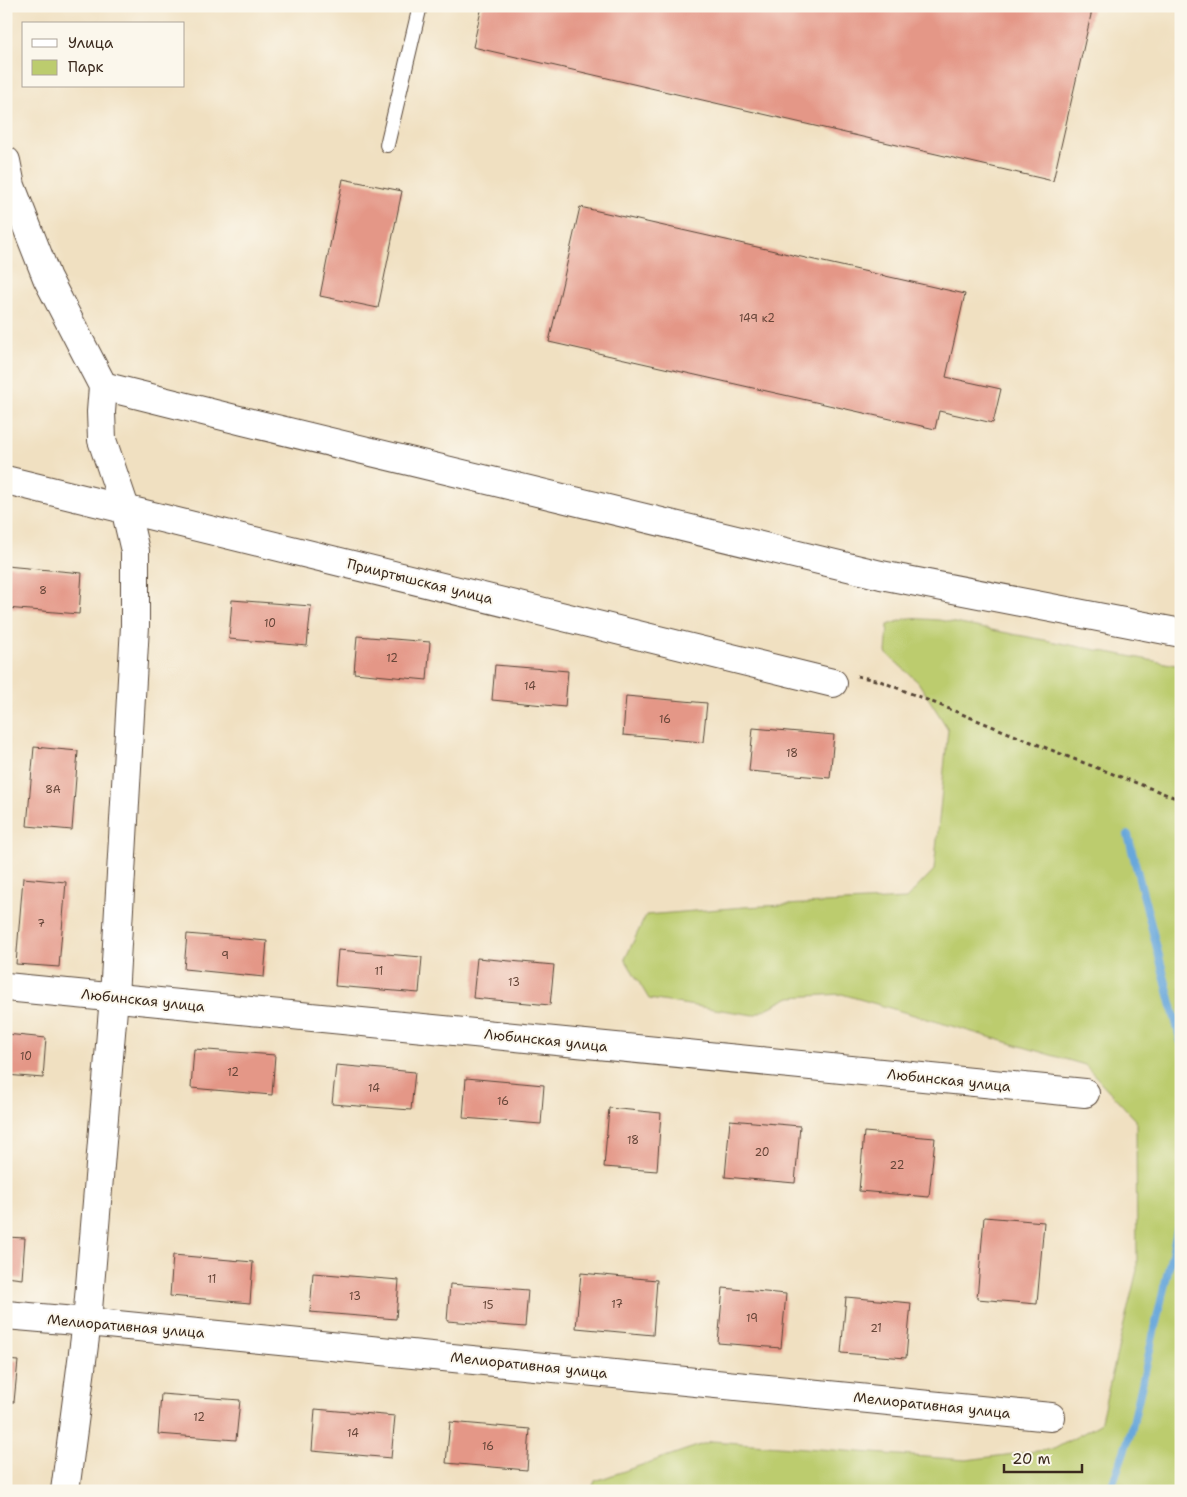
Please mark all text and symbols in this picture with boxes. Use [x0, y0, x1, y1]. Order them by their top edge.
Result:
legend [22, 22, 185, 88]
text: Улица [68, 33, 114, 53]
text: Парк [68, 57, 104, 77]
house number: 149 к2 [739, 311, 775, 326]
street label: Прииртышская улица [345, 554, 495, 608]
house number: 8 [39, 583, 47, 598]
house number: 10 [264, 616, 276, 631]
house number: 12 [386, 651, 398, 666]
house number: 14 [524, 679, 536, 694]
house number: 16 [659, 712, 671, 727]
house number: 18 [786, 746, 798, 761]
house number: 8А [45, 782, 61, 797]
house number: 7 [37, 916, 45, 931]
house number: 9 [221, 948, 229, 963]
house number: 11 [375, 964, 383, 979]
house number: 13 [508, 975, 520, 990]
street label: Любинская улица [80, 985, 206, 1015]
street label: Любинская улица [483, 1025, 609, 1055]
house number: 10 [20, 1049, 32, 1064]
house number: 12 [227, 1065, 239, 1080]
street label: Любинская улица [886, 1065, 1012, 1095]
house number: 14 [368, 1081, 380, 1096]
house number: 16 [497, 1094, 509, 1109]
house number: 18 [627, 1133, 639, 1148]
house number: 20 [754, 1145, 770, 1160]
house number: 22 [890, 1158, 904, 1173]
house number: 11 [208, 1272, 216, 1287]
house number: 13 [349, 1289, 361, 1304]
house number: 17 [611, 1297, 623, 1312]
house number: 15 [482, 1298, 494, 1313]
street label: Мелиоративная улица [47, 1310, 206, 1342]
house number: 19 [746, 1311, 758, 1326]
house number: 21 [870, 1321, 882, 1336]
street label: Мелиоративная улица [450, 1348, 609, 1382]
street label: Мелиоративная улица [853, 1388, 1012, 1422]
house number: 12 [193, 1410, 205, 1425]
house number: 14 [347, 1426, 359, 1441]
house number: 16 [482, 1439, 494, 1454]
scale bar [1004, 1442, 1082, 1474]
text: 20 m [1012, 1449, 1051, 1469]

